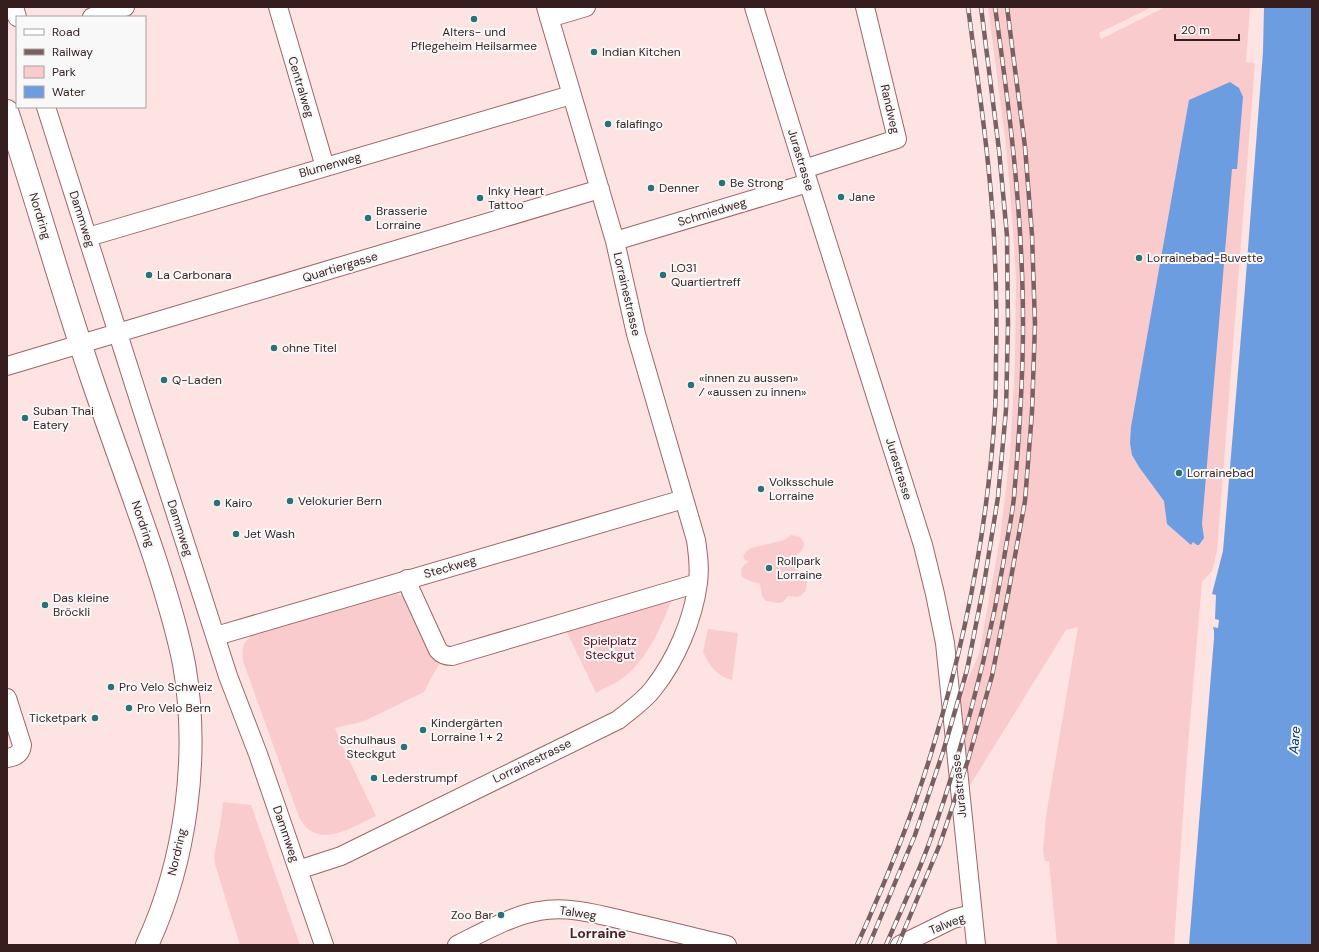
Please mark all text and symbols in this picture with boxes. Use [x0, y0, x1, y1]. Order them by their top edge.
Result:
marker: Alters- und Pflegeheim Heilsarmee [469, 14, 479, 24]
legend [16, 16, 146, 108]
scale bar [1175, 16, 1239, 42]
text: 20 m [1181, 22, 1210, 38]
text: Road [52, 24, 80, 40]
place label: Alters- und Pflegeheim Heilsarmee [411, 24, 537, 54]
text: Railway [52, 44, 93, 60]
place label: Indian Kitchen [602, 44, 681, 60]
marker: Indian Kitchen [589, 47, 599, 57]
street label: Centralweg [284, 55, 318, 120]
text: Park [52, 64, 76, 80]
street label: Randweg [877, 83, 904, 136]
text: Water [52, 84, 86, 100]
place label: falafingo [616, 116, 663, 132]
marker: falafingo [603, 119, 613, 129]
street label: Jurastrasse [784, 127, 818, 193]
street label: Blumenweg [297, 148, 363, 181]
place label: Be Strong [730, 175, 784, 191]
marker: Be Strong [717, 178, 727, 188]
place label: Denner [659, 180, 700, 196]
place label: Inky Heart Tattoo [488, 183, 545, 213]
marker: Denner [646, 183, 656, 193]
street label: Dammweg [65, 189, 99, 250]
place label: Jane [849, 189, 875, 205]
street label: Nordring [25, 191, 55, 242]
marker: Jane [836, 192, 846, 202]
marker: Inky Heart Tattoo [475, 193, 485, 203]
street label: Schmiedweg [676, 194, 749, 230]
place label: Brasserie Lorraine [376, 203, 427, 233]
marker: Brasserie Lorraine [363, 213, 373, 223]
street label: Quartiergasse [300, 248, 380, 286]
place label: Lorrainebad-Buvette [1147, 250, 1263, 266]
street label: Lorrainestrasse [610, 251, 644, 338]
marker: Lorrainebad-Buvette [1134, 253, 1144, 263]
place label: LO31 Quartiertreff [671, 260, 741, 290]
place label: La Carbonara [157, 267, 232, 283]
marker: La Carbonara [144, 270, 154, 280]
marker: LO31 Quartiertreff [658, 270, 668, 280]
place label: ohne Titel [282, 340, 337, 356]
marker: ohne Titel [269, 343, 279, 353]
place label: «innen zu aussen» ⁄ «aussen zu innen» [698, 370, 807, 400]
place label: Q-Laden [172, 372, 222, 388]
marker: Q-Laden [159, 375, 169, 385]
marker: «innen zu aussen» ⁄ «aussen zu innen» [686, 380, 696, 390]
place label: Suban Thai Eatery [33, 403, 94, 433]
marker: Suban Thai Eatery [20, 413, 30, 423]
street label: Jurastrasse [882, 436, 916, 502]
place label: Lorrainebad [1187, 465, 1254, 481]
marker: Lorrainebad [1174, 468, 1184, 478]
place label: Volksschule Lorraine [769, 474, 834, 504]
marker: Volksschule Lorraine [756, 484, 766, 494]
place label: Velokurier Bern [298, 493, 382, 509]
place label: Kairo [225, 495, 252, 511]
marker: Velokurier Bern [285, 496, 295, 506]
street label: Dammweg [163, 498, 197, 559]
marker: Kairo [212, 498, 222, 508]
street label: Nordring [128, 499, 158, 550]
place label: Jet Wash [244, 526, 295, 542]
marker: Jet Wash [231, 529, 241, 539]
street label: Steckweg [422, 552, 478, 582]
place label: Rollpark Lorraine [777, 553, 822, 583]
marker: Rollpark Lorraine [764, 563, 774, 573]
place label: Das kleine Bröckli [53, 590, 109, 620]
marker: Das kleine Bröckli [40, 600, 50, 610]
park label: Spielplatz Steckgut [583, 633, 637, 663]
place label: Pro Velo Schweiz [119, 679, 212, 695]
marker: Pro Velo Schweiz [106, 682, 116, 692]
place label: Pro Velo Bern [137, 700, 211, 716]
marker: Pro Velo Bern [124, 703, 134, 713]
place label: Ticketpark [29, 710, 87, 726]
marker: Ticketpark [90, 713, 100, 723]
place label: Kindergärten Lorraine 1 + 2 [431, 715, 503, 745]
marker: Kindergärten Lorraine 1 + 2 [418, 725, 428, 735]
water label: Aare [1285, 725, 1304, 756]
place label: Schulhaus Steckgut [339, 732, 396, 762]
street label: Lorrainestrasse [490, 735, 574, 787]
marker: Schulhaus Steckgut [399, 742, 409, 752]
street label: Jurastrasse [948, 753, 970, 819]
place label: Lederstrumpf [382, 770, 458, 786]
marker: Lederstrumpf [369, 773, 379, 783]
street label: Dammweg [269, 804, 303, 865]
street label: Nordring [164, 827, 190, 877]
street label: Talweg [558, 902, 598, 924]
place label: Zoo Bar [451, 907, 494, 923]
street label: Talweg [927, 909, 968, 938]
marker: Zoo Bar [496, 910, 506, 920]
district label: Lorraine [570, 924, 626, 942]

